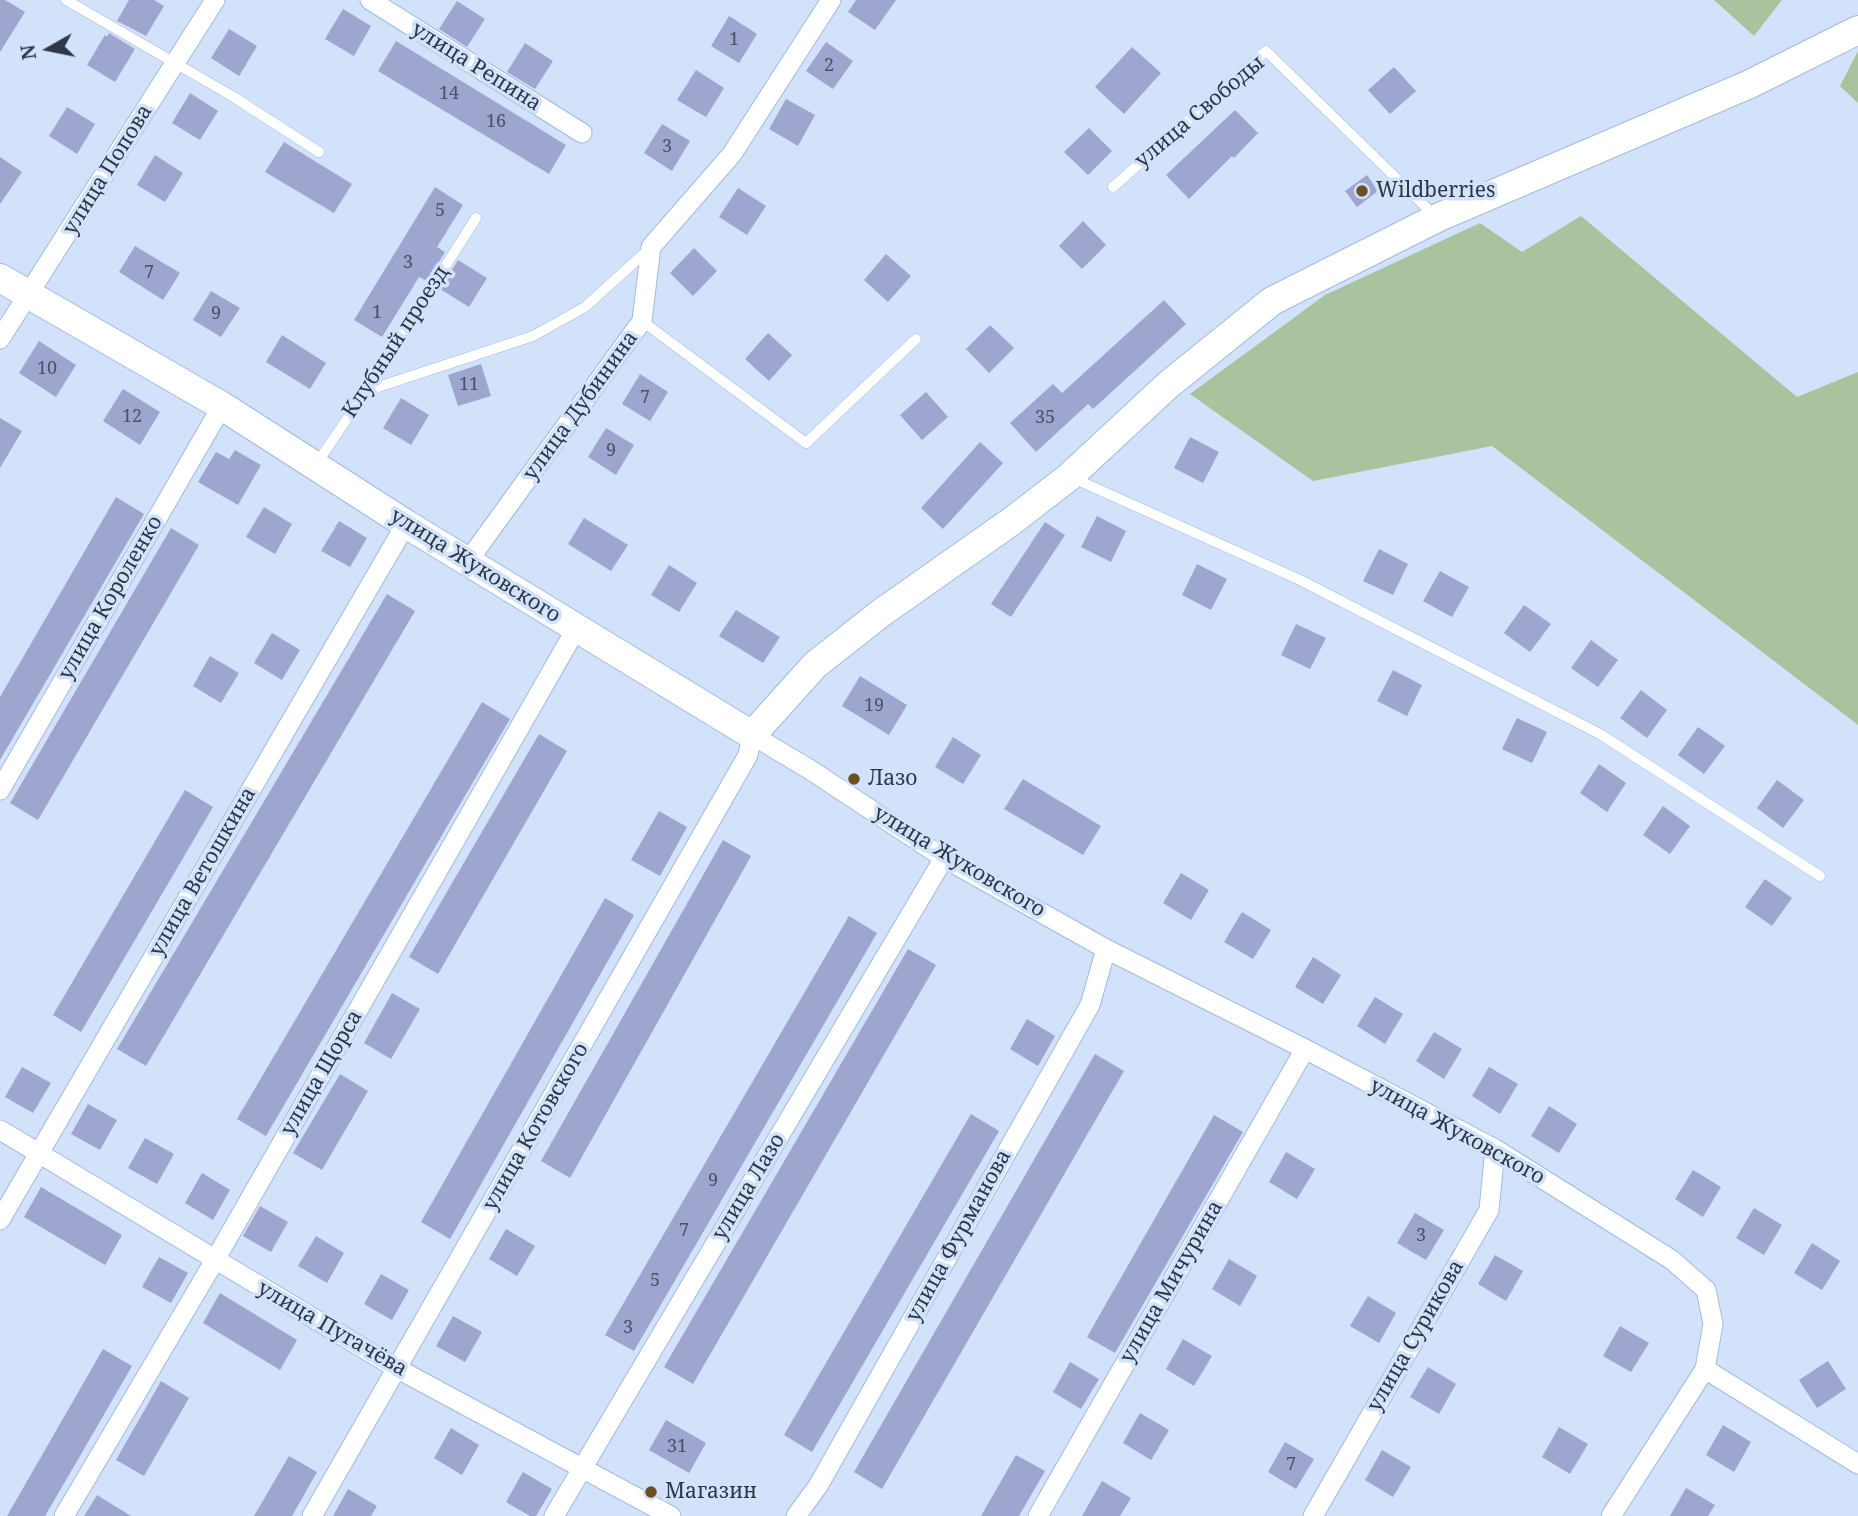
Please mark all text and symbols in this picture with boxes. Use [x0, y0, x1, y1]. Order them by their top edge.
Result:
north arrow [14, 14, 84, 84]
street label: улица Репина [406, 17, 546, 117]
house number: 1 [729, 29, 739, 51]
text: N [14, 43, 42, 62]
street label: улица Свободы [1130, 50, 1270, 174]
house number: 2 [824, 55, 834, 77]
house number: 14 [439, 83, 459, 105]
street label: улица Попова [58, 100, 158, 240]
house number: 16 [486, 111, 506, 133]
house number: 3 [662, 136, 672, 158]
place label: Wildberries [1376, 178, 1495, 204]
marker: Wildberries [1354, 183, 1370, 199]
house number: 5 [435, 200, 445, 222]
house number: 3 [403, 252, 413, 274]
street label: Клубный проезд [337, 261, 455, 423]
house number: 7 [144, 262, 154, 284]
house number: 1 [372, 302, 382, 324]
house number: 9 [211, 303, 221, 325]
street label: улица Дубинина [518, 326, 644, 486]
house number: 10 [37, 358, 57, 380]
house number: 11 [459, 374, 479, 396]
house number: 7 [640, 387, 650, 409]
house number: 12 [122, 406, 142, 428]
house number: 35 [1035, 407, 1055, 429]
house number: 9 [606, 440, 616, 462]
street label: улица Жуковского [385, 503, 565, 629]
street label: улица Короленко [54, 511, 168, 685]
house number: 19 [864, 695, 884, 717]
place label: Лазо [868, 766, 917, 792]
marker: Лазо [846, 771, 862, 787]
street label: улица Ветошкина [144, 783, 262, 961]
street label: улица Жуковского [868, 801, 1050, 923]
street label: улица Щорса [276, 1006, 368, 1140]
street label: улица Котовского [478, 1039, 594, 1215]
street label: улица Жуковского [1365, 1073, 1549, 1191]
street label: улица Лазо [707, 1129, 791, 1245]
street label: улица Фурманова [901, 1146, 1017, 1326]
house number: 9 [708, 1170, 718, 1192]
street label: улица Мичурина [1115, 1196, 1229, 1368]
house number: 7 [679, 1220, 689, 1242]
house number: 3 [1416, 1225, 1426, 1247]
street label: улица Сурикова [1362, 1256, 1470, 1416]
house number: 5 [650, 1270, 660, 1292]
street label: улица Пугачёва [253, 1276, 411, 1382]
house number: 3 [623, 1317, 633, 1339]
house number: 31 [667, 1436, 687, 1458]
house number: 7 [1286, 1454, 1296, 1476]
place label: Магазин [665, 1479, 757, 1505]
marker: Магазин [643, 1484, 659, 1500]

